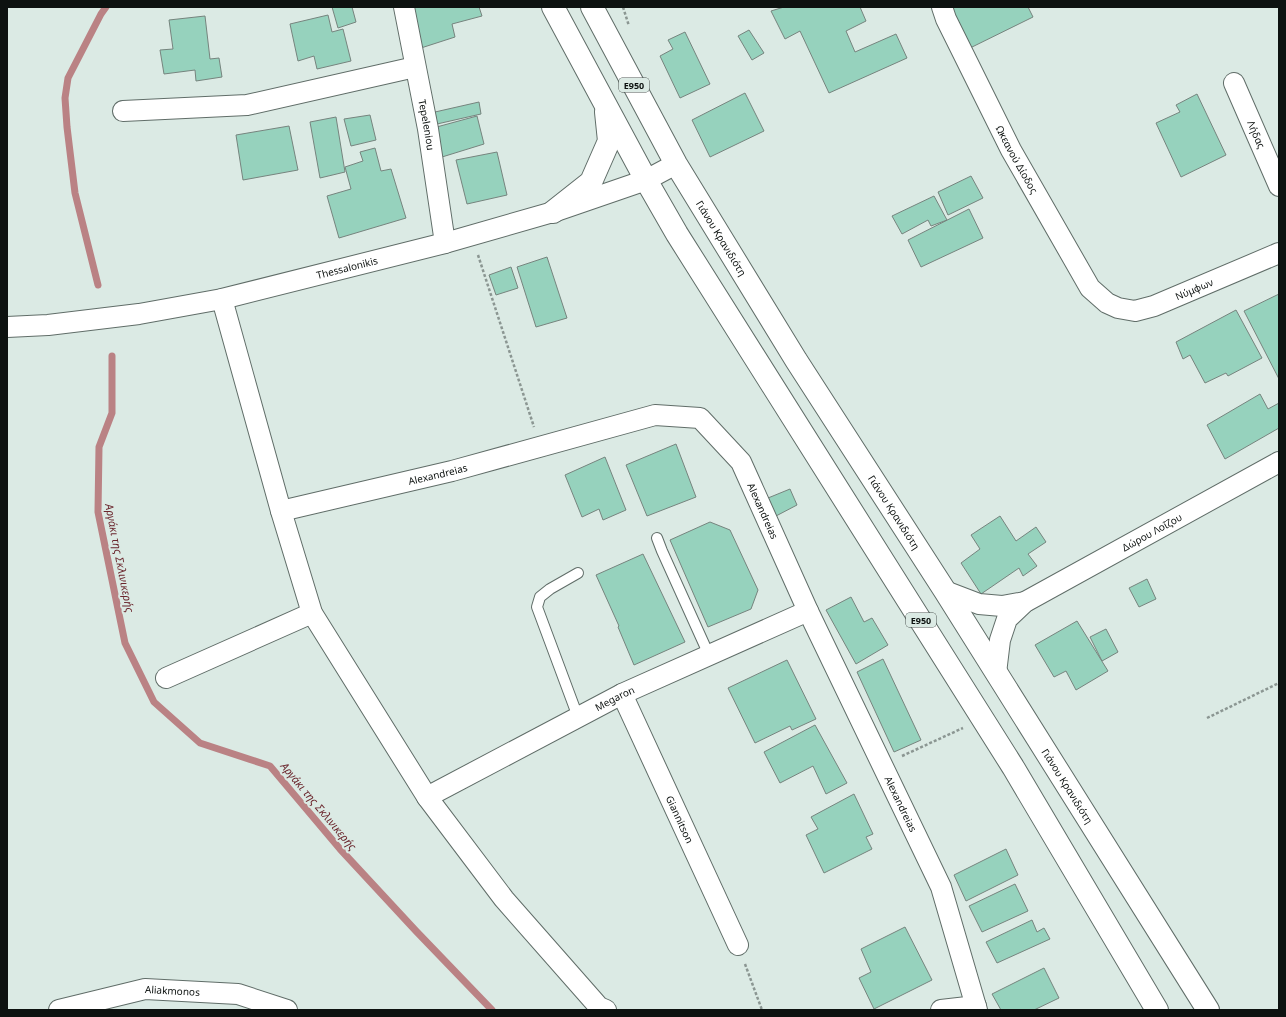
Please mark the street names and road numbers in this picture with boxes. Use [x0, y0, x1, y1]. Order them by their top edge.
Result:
road number: E950 [619, 78, 649, 92]
street label: Tepeleniou [415, 98, 438, 151]
street label: Λήδας [1244, 118, 1269, 151]
street label: Ωκεανού Δίοδος [993, 123, 1041, 196]
street label: Γιάνου Κρανιδιότη [693, 198, 750, 279]
street label: Thessalonikis [315, 253, 379, 282]
street label: Νύμφων [1173, 275, 1215, 303]
street label: Alexandreias [407, 460, 469, 488]
street label: Γιάνου Κρανιδιότη [865, 472, 923, 552]
street label: Alexandreias [744, 480, 782, 541]
street label: Δώρου Λοΐζου [1119, 510, 1184, 554]
road number: E950 [906, 613, 936, 627]
street label: Megaron [592, 682, 637, 714]
street label: Γιάνου Κρανιδιότη [1039, 746, 1096, 826]
street label: Alexandreias [882, 774, 920, 834]
street label: Giannitson [663, 793, 697, 845]
street label: Aliakmonos [145, 982, 200, 999]

